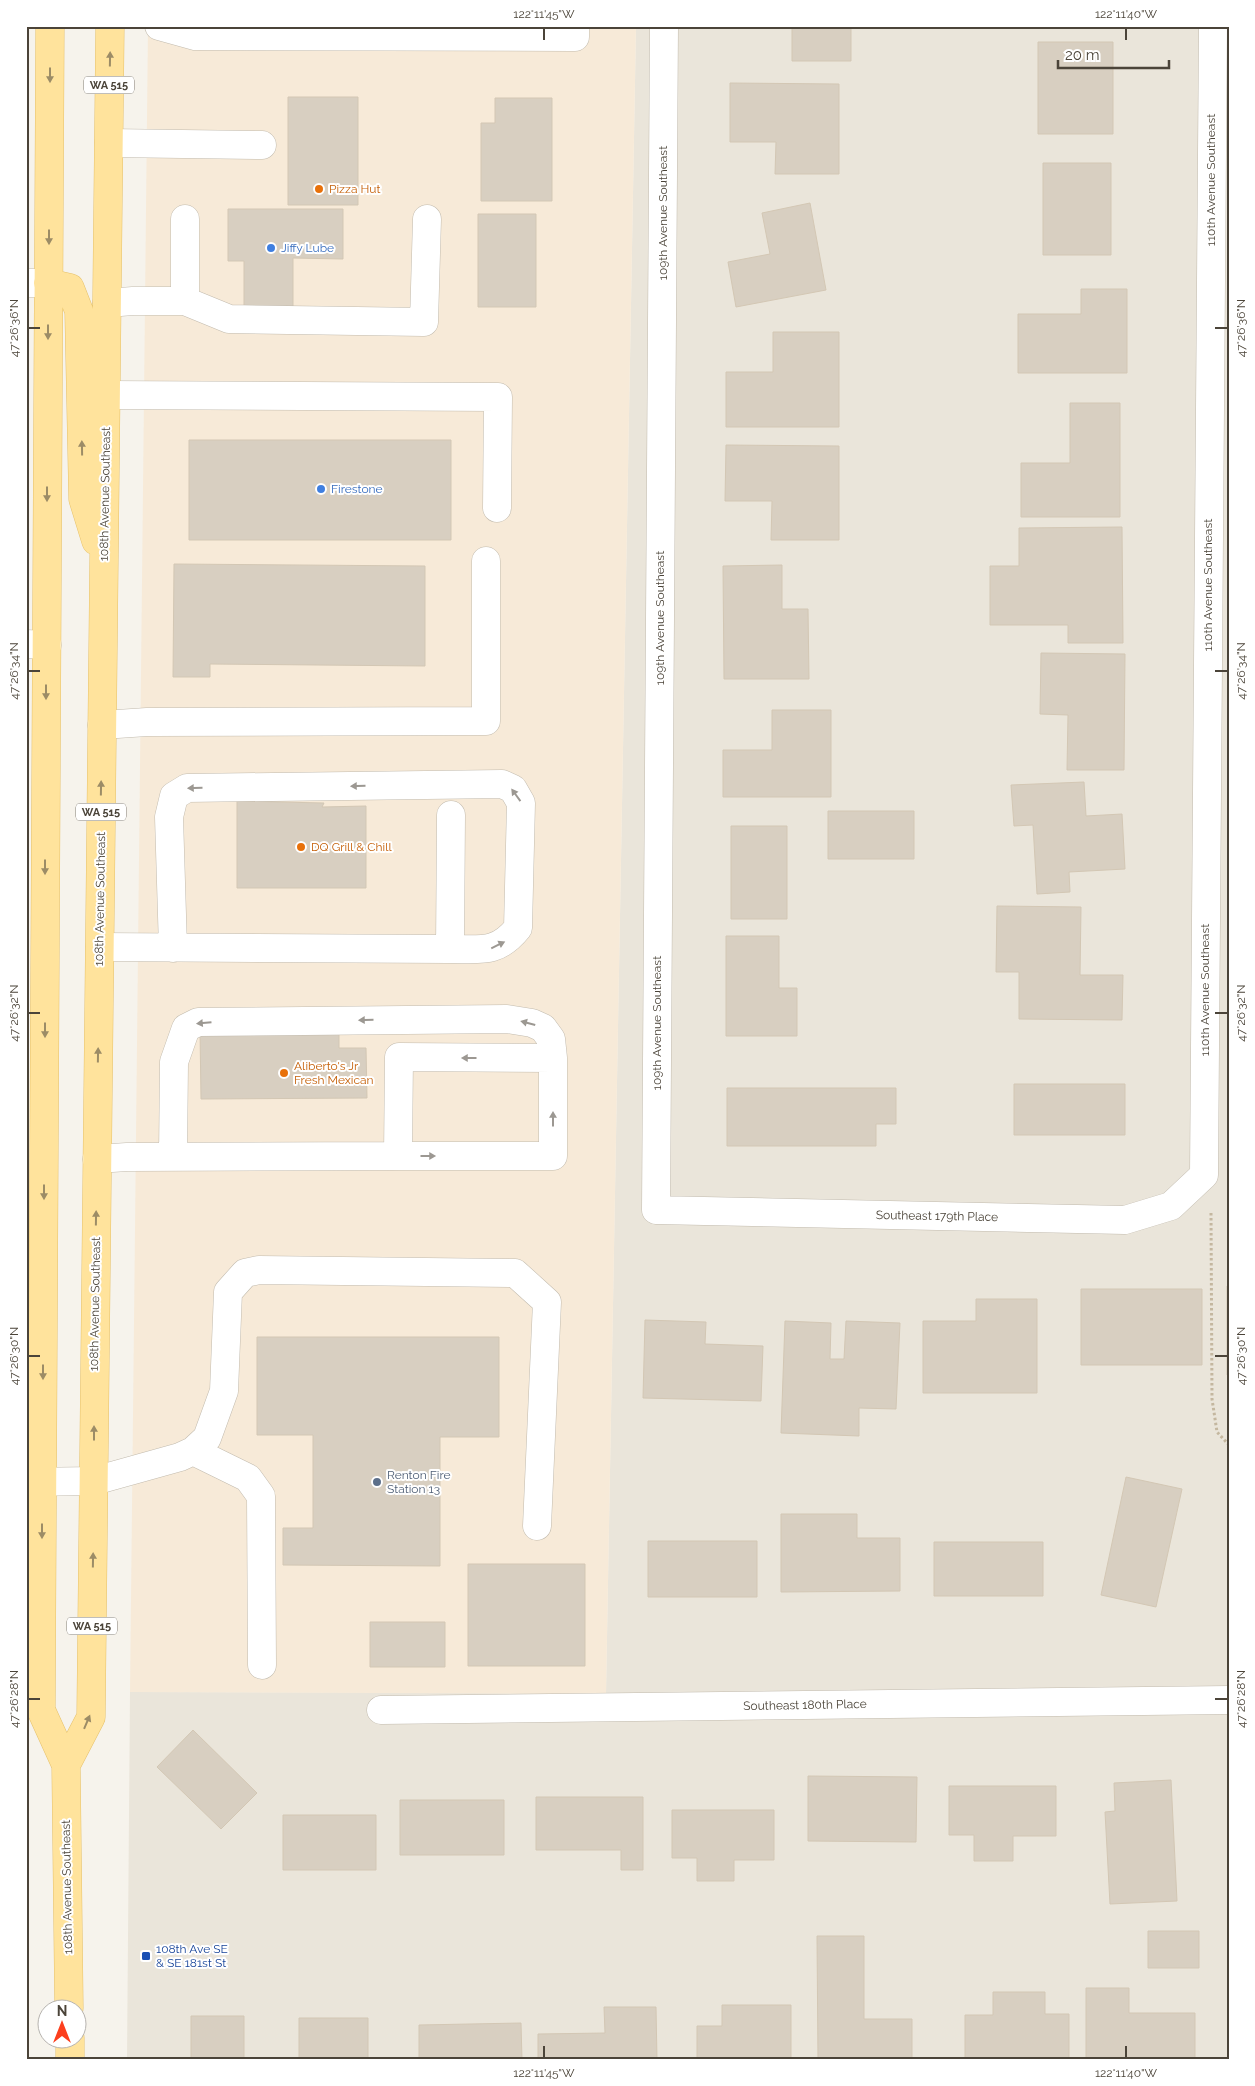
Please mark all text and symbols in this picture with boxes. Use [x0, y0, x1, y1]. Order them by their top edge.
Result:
text: 122°11'45"W [513, 7, 575, 21]
text: 122°11'40"W [1095, 7, 1157, 21]
scale bar [1058, 38, 1169, 70]
text: 20 m [1065, 46, 1100, 64]
one-way arrow [106, 51, 114, 67]
one-way arrow [46, 67, 54, 83]
road number: WA 515 [84, 76, 134, 94]
street label: 110th Avenue Southeast [1204, 114, 1218, 246]
street label: 109th Avenue Southeast [656, 146, 670, 280]
place label: Pizza Hut [329, 182, 381, 196]
marker: Pizza Hut [313, 183, 325, 195]
one-way arrow [45, 230, 53, 246]
place label: Jiffy Lube [281, 241, 334, 255]
marker: Jiffy Lube [265, 242, 277, 254]
text: 47°26'36"N [7, 299, 21, 357]
text: 47°26'36"N [1234, 299, 1248, 357]
one-way arrow [44, 324, 52, 340]
street label: 108th Avenue Southeast [97, 427, 113, 561]
one-way arrow [78, 440, 86, 456]
place label: Firestone [331, 482, 383, 496]
marker: Firestone [315, 483, 327, 495]
one-way arrow [43, 486, 51, 502]
street label: 110th Avenue Southeast [1201, 519, 1215, 651]
street label: 109th Avenue Southeast [653, 551, 667, 685]
text: 47°26'34"N [7, 642, 21, 700]
text: 47°26'34"N [1234, 642, 1248, 700]
one-way arrow [42, 684, 50, 700]
one-way arrow [97, 779, 105, 795]
one-way arrow [349, 782, 365, 790]
one-way arrow [187, 784, 203, 792]
one-way arrow [511, 788, 521, 802]
road number: WA 515 [76, 804, 126, 820]
street label: 108th Avenue Southeast [92, 832, 108, 966]
place label: DQ Grill & Chill [311, 840, 392, 854]
marker: DQ Grill & Chill [295, 841, 307, 853]
one-way arrow [41, 860, 49, 876]
street label: 110th Avenue Southeast [1198, 924, 1212, 1056]
one-way arrow [491, 941, 505, 949]
street label: 109th Avenue Southeast [650, 956, 664, 1090]
text: 47°26'32"N [7, 984, 21, 1042]
text: 47°26'32"N [1234, 984, 1248, 1042]
one-way arrow [358, 1016, 374, 1024]
one-way arrow [195, 1019, 211, 1027]
one-way arrow [520, 1019, 535, 1027]
one-way arrow [41, 1022, 49, 1038]
one-way arrow [94, 1047, 102, 1063]
one-way arrow [461, 1054, 477, 1062]
place label: Aliberto's Jr Fresh Mexican [294, 1059, 374, 1087]
marker: Aliberto's Jr Fresh Mexican [278, 1067, 290, 1079]
one-way arrow [549, 1110, 557, 1126]
one-way arrow [420, 1152, 436, 1160]
one-way arrow [40, 1185, 48, 1201]
street label: Southeast 179th Place [876, 1208, 998, 1224]
one-way arrow [92, 1209, 100, 1225]
street label: 108th Avenue Southeast [87, 1237, 103, 1371]
text: 47°26'30"N [7, 1327, 21, 1385]
text: 47°26'30"N [1234, 1327, 1248, 1385]
one-way arrow [39, 1365, 47, 1381]
one-way arrow [90, 1424, 98, 1440]
place label: Renton Fire Station 13 [387, 1468, 450, 1496]
marker: Renton Fire Station 13 [371, 1476, 383, 1488]
one-way arrow [38, 1523, 46, 1539]
one-way arrow [89, 1552, 97, 1568]
road number: WA 515 [67, 1618, 117, 1634]
text: 47°26'28"N [7, 1670, 21, 1728]
text: 47°26'28"N [1234, 1670, 1248, 1728]
street label: Southeast 180th Place [743, 1697, 867, 1713]
one-way arrow [84, 1715, 92, 1729]
street label: 108th Avenue Southeast [59, 1820, 75, 1954]
place label: 108th Ave SE & SE 181st St [156, 1942, 228, 1970]
marker: 108th Ave SE & SE 181st St [140, 1950, 152, 1962]
north arrow [38, 1998, 88, 2048]
text: N [57, 2003, 67, 2019]
text: 122°11'45"W [513, 2066, 575, 2080]
text: 122°11'40"W [1095, 2066, 1157, 2080]

